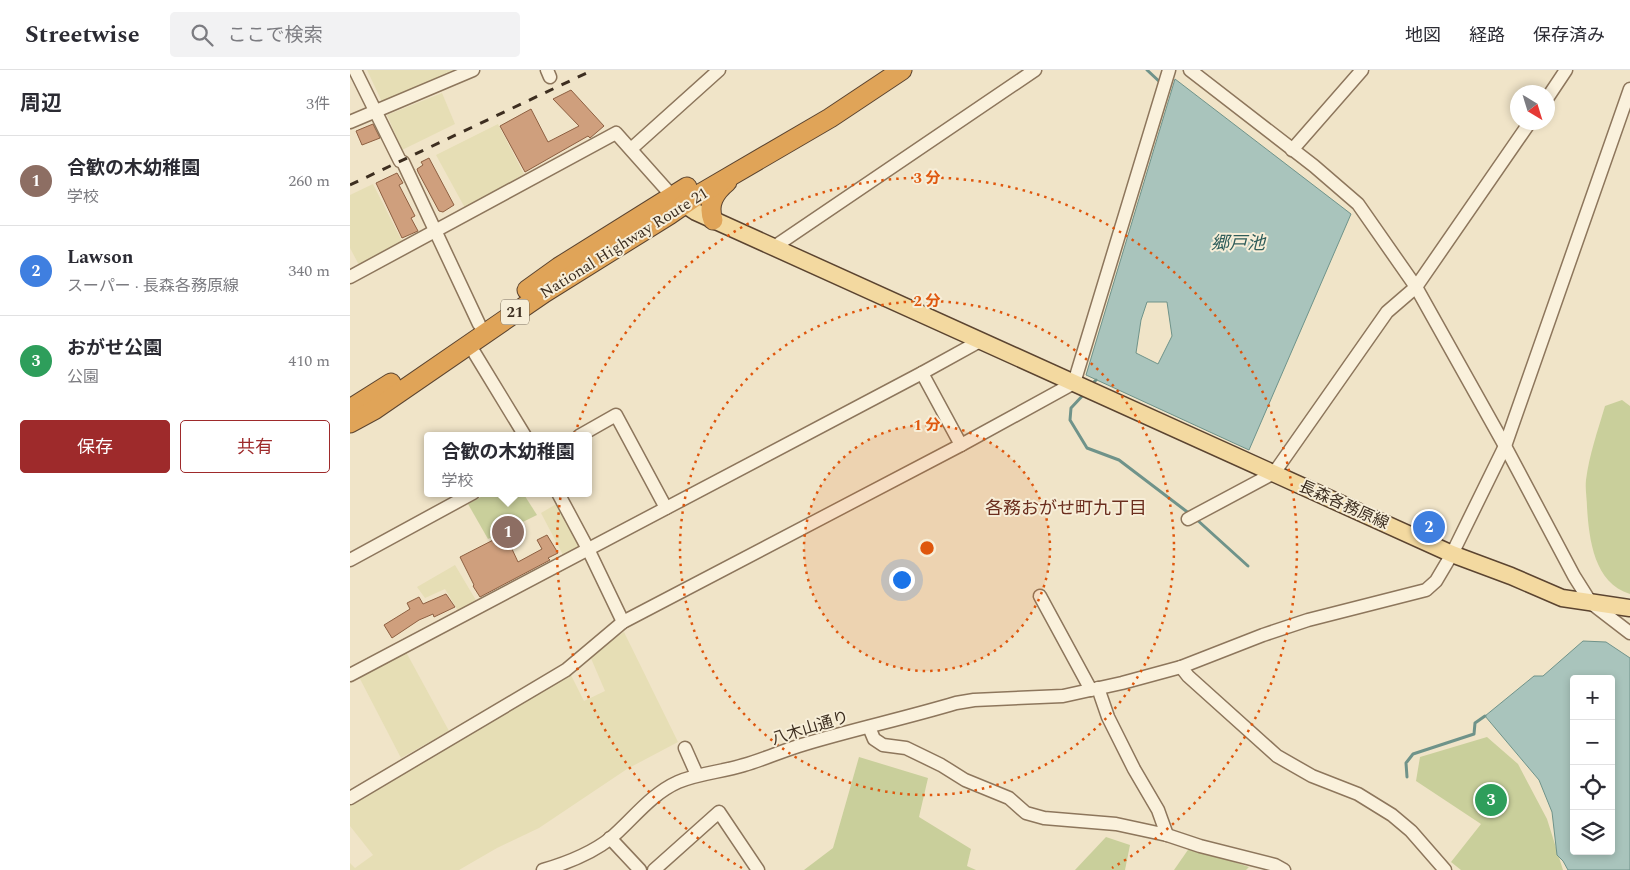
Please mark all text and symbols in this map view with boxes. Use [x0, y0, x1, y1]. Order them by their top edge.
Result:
search box [170, 12, 520, 57]
text: Streetwise [25, 17, 140, 53]
icon: search [188, 21, 216, 49]
text: ここで検索 [228, 21, 323, 50]
text: 地図 [1405, 22, 1441, 49]
text: 経路 [1469, 22, 1505, 49]
text: 保存済み [1533, 22, 1605, 49]
north arrow [1510, 85, 1555, 130]
text: 周辺 [20, 88, 62, 120]
text: 3件 [306, 92, 330, 116]
text: 合歓の木幼稚園 [67, 154, 200, 183]
text: 3 分 [913, 167, 941, 190]
text: 1 [32, 169, 40, 193]
text: 260 m [288, 169, 330, 193]
street label: National Highway Route 21 [535, 181, 713, 305]
text: 学校 [67, 185, 99, 209]
water label: 郷戸池 [1211, 230, 1267, 257]
text: Lawson [67, 243, 133, 272]
text: 2 [32, 259, 40, 283]
text: 340 m [288, 259, 330, 283]
text: スーパー · 長森各務原線 [67, 274, 239, 298]
text: 2 分 [913, 290, 941, 313]
road number: 21 [501, 300, 529, 324]
text: おがせ公園 [67, 334, 162, 363]
text: 3 [32, 349, 40, 373]
text: 410 m [288, 349, 330, 373]
text: 公園 [67, 365, 99, 389]
text: 1 分 [913, 414, 941, 437]
button: 保存 [20, 420, 170, 473]
button: 共有 [180, 420, 330, 473]
popup [424, 432, 592, 497]
text: 合歓の木幼稚園 [441, 438, 575, 467]
text: 学校 [441, 469, 474, 493]
street label: 長森各務原線 [1295, 475, 1393, 535]
district label: 各務おがせ町九丁目 [985, 495, 1147, 522]
pin: 2 [1413, 508, 1445, 546]
pin: 1 [492, 513, 524, 551]
centre of rings [918, 539, 936, 557]
your location [889, 567, 915, 593]
map controls [1570, 675, 1615, 855]
button: + [1570, 675, 1615, 720]
street label: 八木山通り [768, 705, 852, 751]
button: − [1570, 720, 1615, 765]
button: locate [1570, 765, 1615, 810]
pin: 3 [1475, 781, 1507, 819]
button: layers [1570, 810, 1615, 855]

